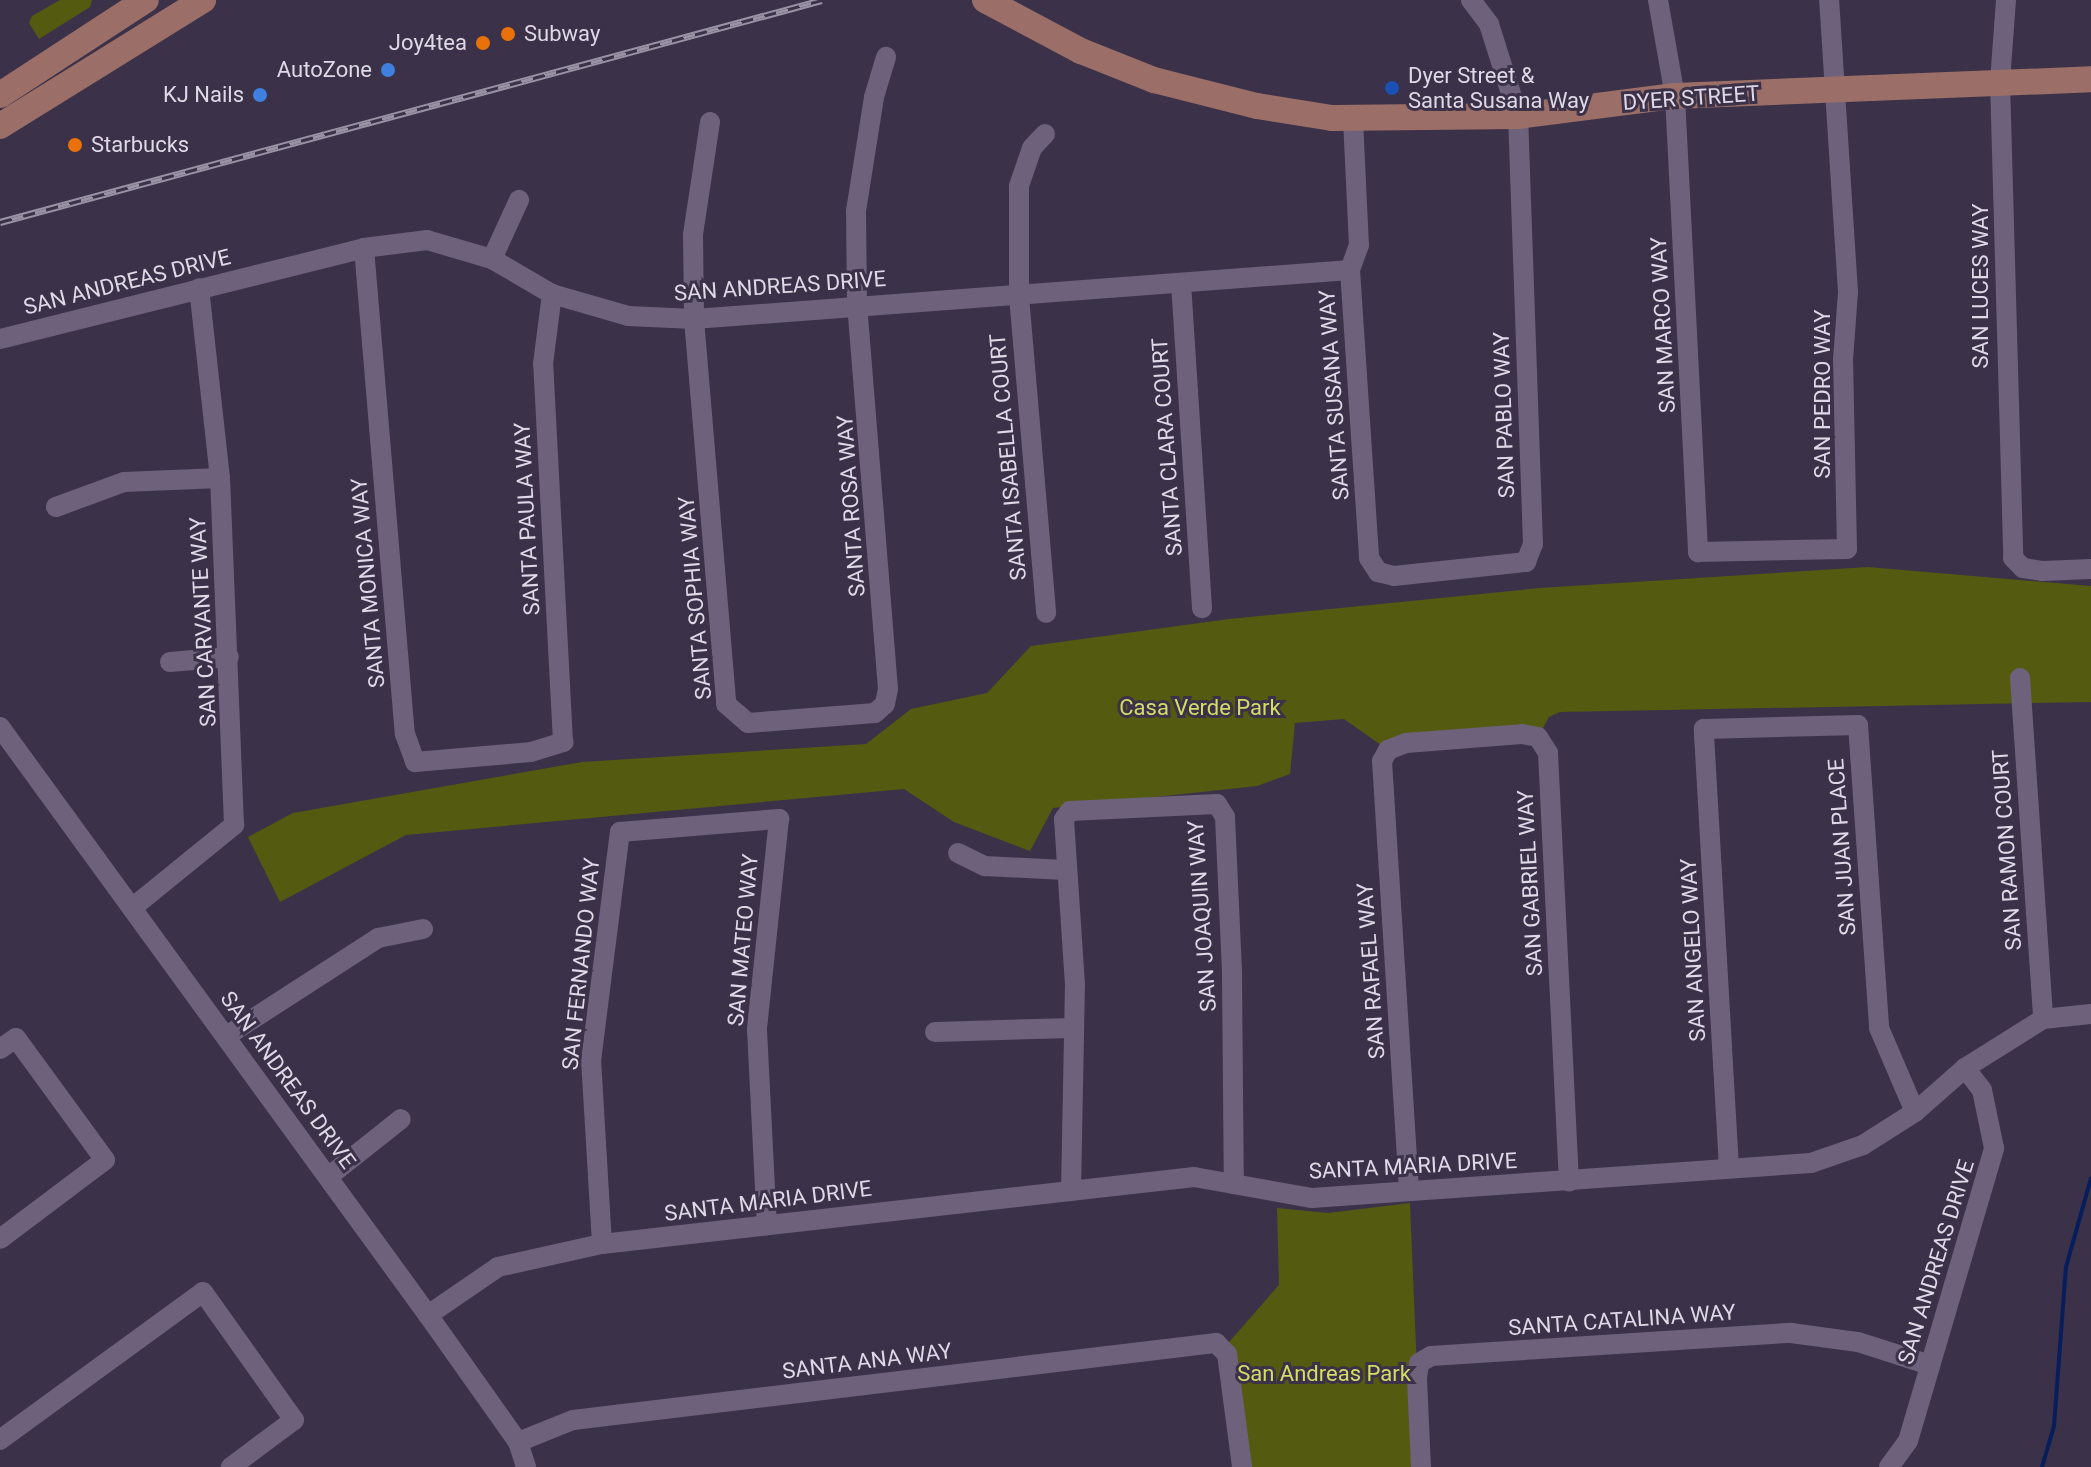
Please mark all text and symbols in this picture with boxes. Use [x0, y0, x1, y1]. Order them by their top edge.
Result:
place label: Subway [524, 21, 600, 47]
marker: Subway [499, 25, 517, 43]
place label: Joy4tea [389, 30, 467, 56]
marker: Joy4tea [474, 34, 492, 52]
place label: AutoZone [277, 57, 372, 83]
marker: AutoZone [379, 61, 397, 79]
place label: Dyer Street & Santa Susana Way [1408, 62, 1589, 114]
marker: Dyer Street & Santa Susana Way [1383, 79, 1401, 97]
street label: DYER STREET [1622, 80, 1760, 116]
place label: KJ Nails [163, 82, 244, 108]
marker: KJ Nails [251, 86, 269, 104]
place label: Starbucks [91, 132, 189, 158]
marker: Starbucks [66, 136, 84, 154]
street label: SAN LUCES WAY [1968, 203, 1994, 369]
street label: SAN MARCO WAY [1645, 236, 1681, 414]
street label: SAN ANDREAS DRIVE [21, 243, 233, 321]
street label: SAN ANDREAS DRIVE [673, 265, 887, 307]
street label: SANTA SUSANA WAY [1313, 289, 1355, 501]
street label: SAN PEDRO WAY [1810, 309, 1836, 479]
street label: SAN PABLO WAY [1488, 331, 1520, 499]
street label: SANTA ISABELLA COURT [984, 332, 1032, 582]
street label: SANTA CLARA COURT [1146, 337, 1188, 557]
street label: SANTA ROSA WAY [831, 414, 871, 598]
street label: SANTA PAULA WAY [509, 422, 545, 616]
street label: SANTA MONICA WAY [346, 477, 390, 689]
street label: SANTA SOPHIA WAY [673, 495, 717, 701]
street label: SAN CARVANTE WAY [184, 516, 222, 728]
park label: Casa Verde Park [1119, 695, 1281, 721]
street label: SAN RAMON COURT [1987, 749, 2027, 951]
street label: SAN JUAN PLACE [1823, 758, 1861, 936]
street label: SAN GABRIEL WAY [1512, 789, 1548, 977]
street label: SAN JOAQUIN WAY [1182, 819, 1222, 1013]
street label: SAN MATEO WAY [722, 853, 764, 1027]
street label: SAN FERNANDO WAY [557, 857, 605, 1071]
street label: SAN ANGELO WAY [1675, 858, 1711, 1042]
street label: SAN RAFAEL WAY [1352, 882, 1390, 1060]
street label: SAN ANDREAS DRIVE [215, 986, 361, 1174]
street label: SANTA MARIA DRIVE [1308, 1147, 1518, 1185]
street label: SAN ANDREAS DRIVE [1892, 1157, 1980, 1367]
street label: SANTA MARIA DRIVE [663, 1175, 873, 1227]
street label: SANTA CATALINA WAY [1507, 1299, 1737, 1341]
street label: SANTA ANA WAY [781, 1338, 953, 1384]
park label: San Andreas Park [1237, 1361, 1411, 1387]

